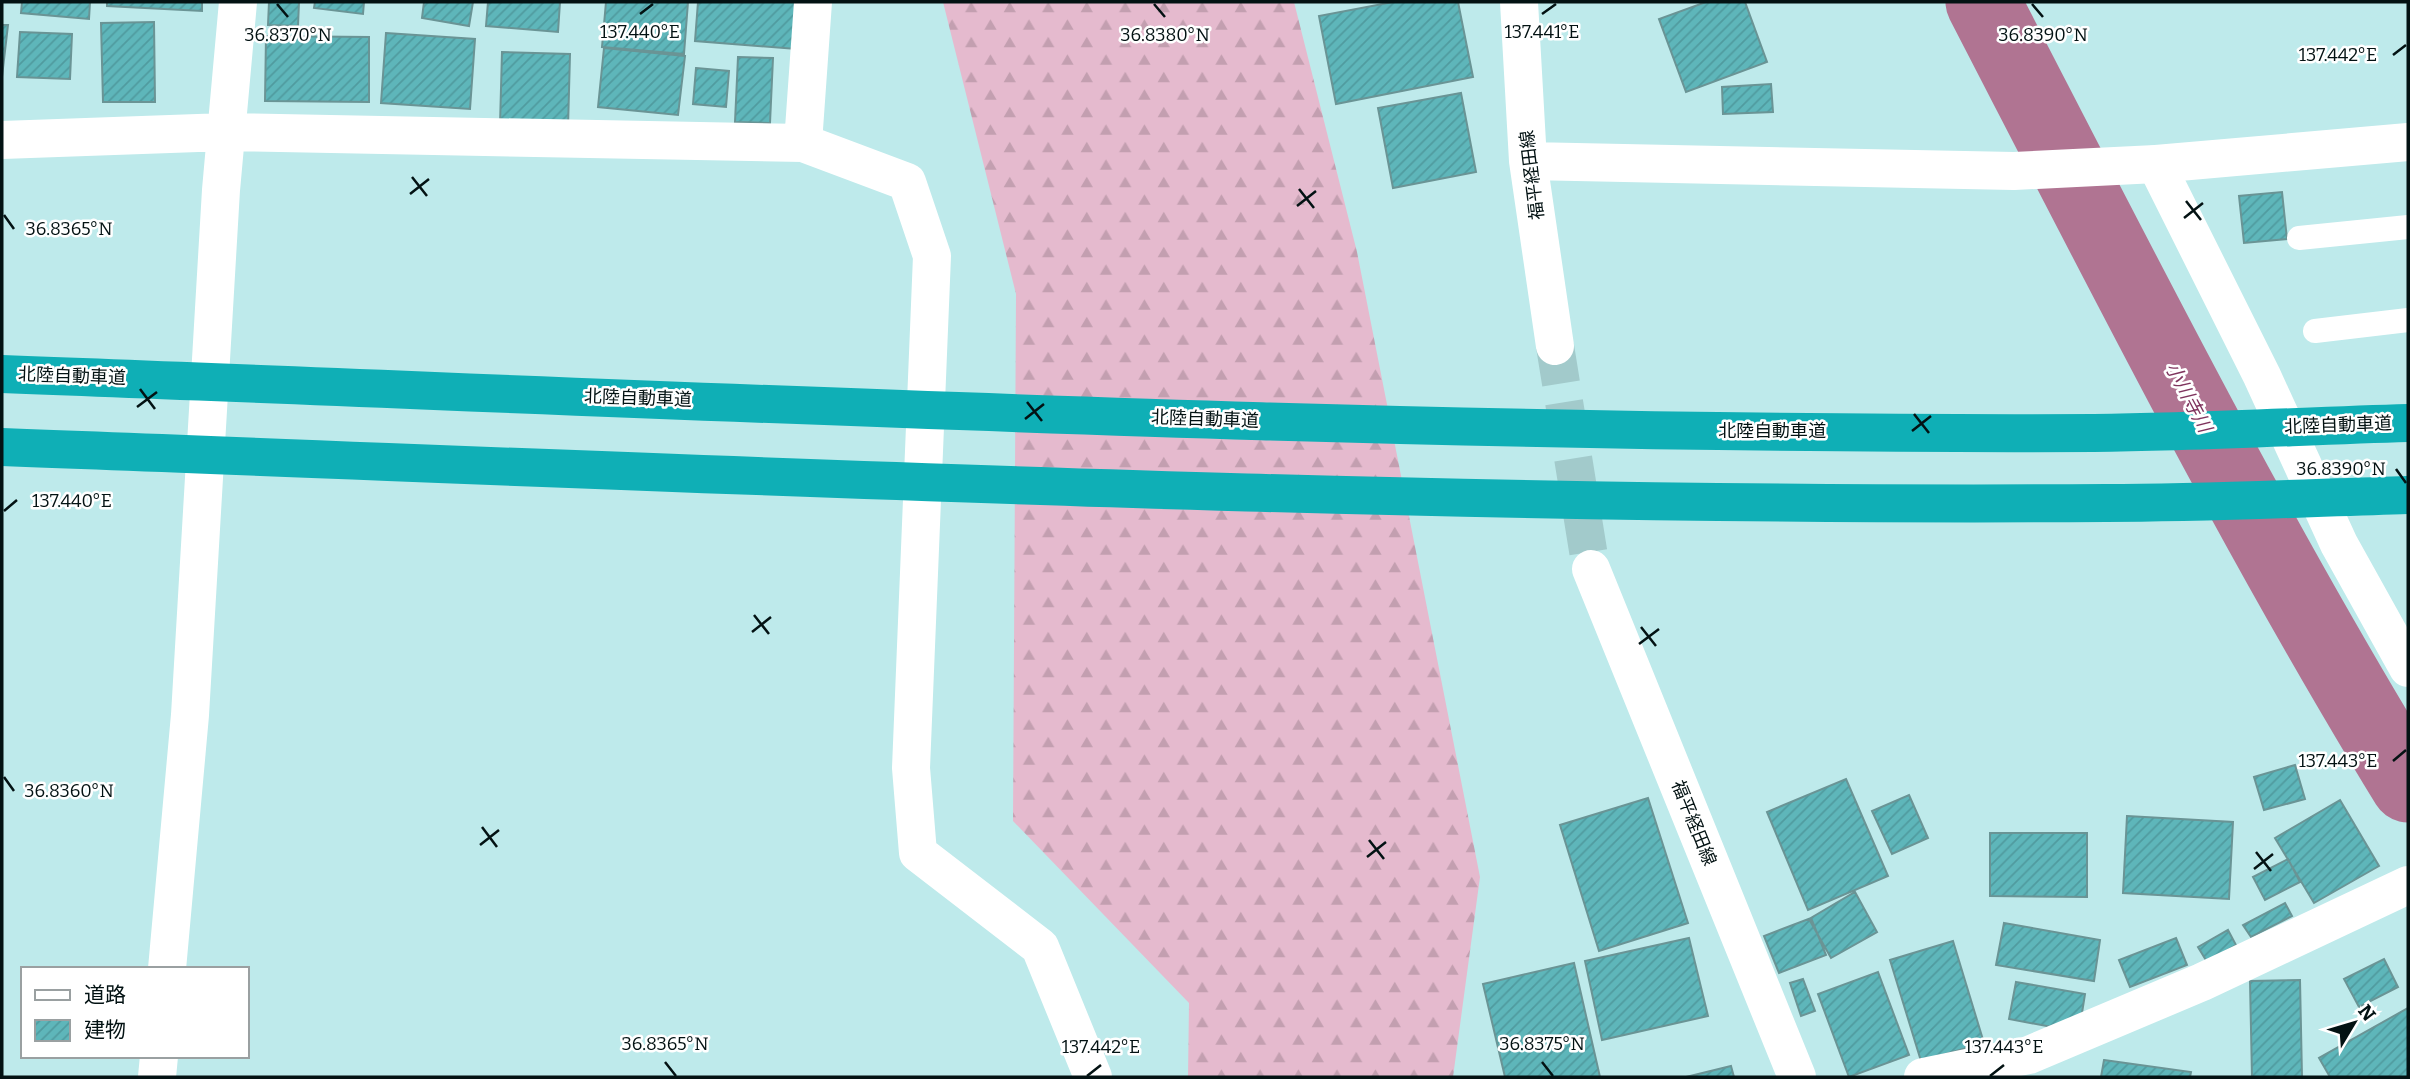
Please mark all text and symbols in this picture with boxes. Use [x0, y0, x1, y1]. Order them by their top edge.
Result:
text: 137.440°E [600, 21, 680, 43]
text: 137.441°E [1504, 21, 1580, 43]
text: 36.8370°N [244, 24, 332, 46]
text: 36.8380°N [1120, 24, 1210, 46]
text: 36.8390°N [1998, 24, 2088, 46]
text: 137.442°E [2299, 44, 2377, 66]
street label: 福平経田線 [1516, 129, 1548, 221]
text: 36.8365°N [25, 218, 113, 240]
water label: 小川寺川 [2161, 358, 2217, 438]
street label: 北陸自動車道 [18, 363, 126, 389]
street label: 北陸自動車道 [584, 385, 692, 411]
street label: 北陸自動車道 [1151, 406, 1259, 432]
street label: 北陸自動車道 [2284, 412, 2392, 438]
street label: 北陸自動車道 [1718, 420, 1826, 442]
text: 36.8390°N [2296, 458, 2386, 480]
text: 137.440°E [32, 490, 112, 512]
text: 137.443°E [2299, 750, 2377, 772]
street label: 福平経田線 [1667, 777, 1721, 869]
text: 36.8360°N [24, 780, 114, 802]
legend [21, 967, 248, 1058]
text: 道路 [84, 982, 126, 1008]
north arrow [2319, 988, 2389, 1058]
text: N [2353, 1000, 2381, 1026]
text: 建物 [84, 1017, 126, 1043]
text: 36.8365°N [621, 1033, 709, 1055]
text: 36.8375°N [1499, 1033, 1585, 1055]
text: 137.442°E [1062, 1036, 1140, 1058]
text: 137.443°E [1965, 1036, 2043, 1058]

